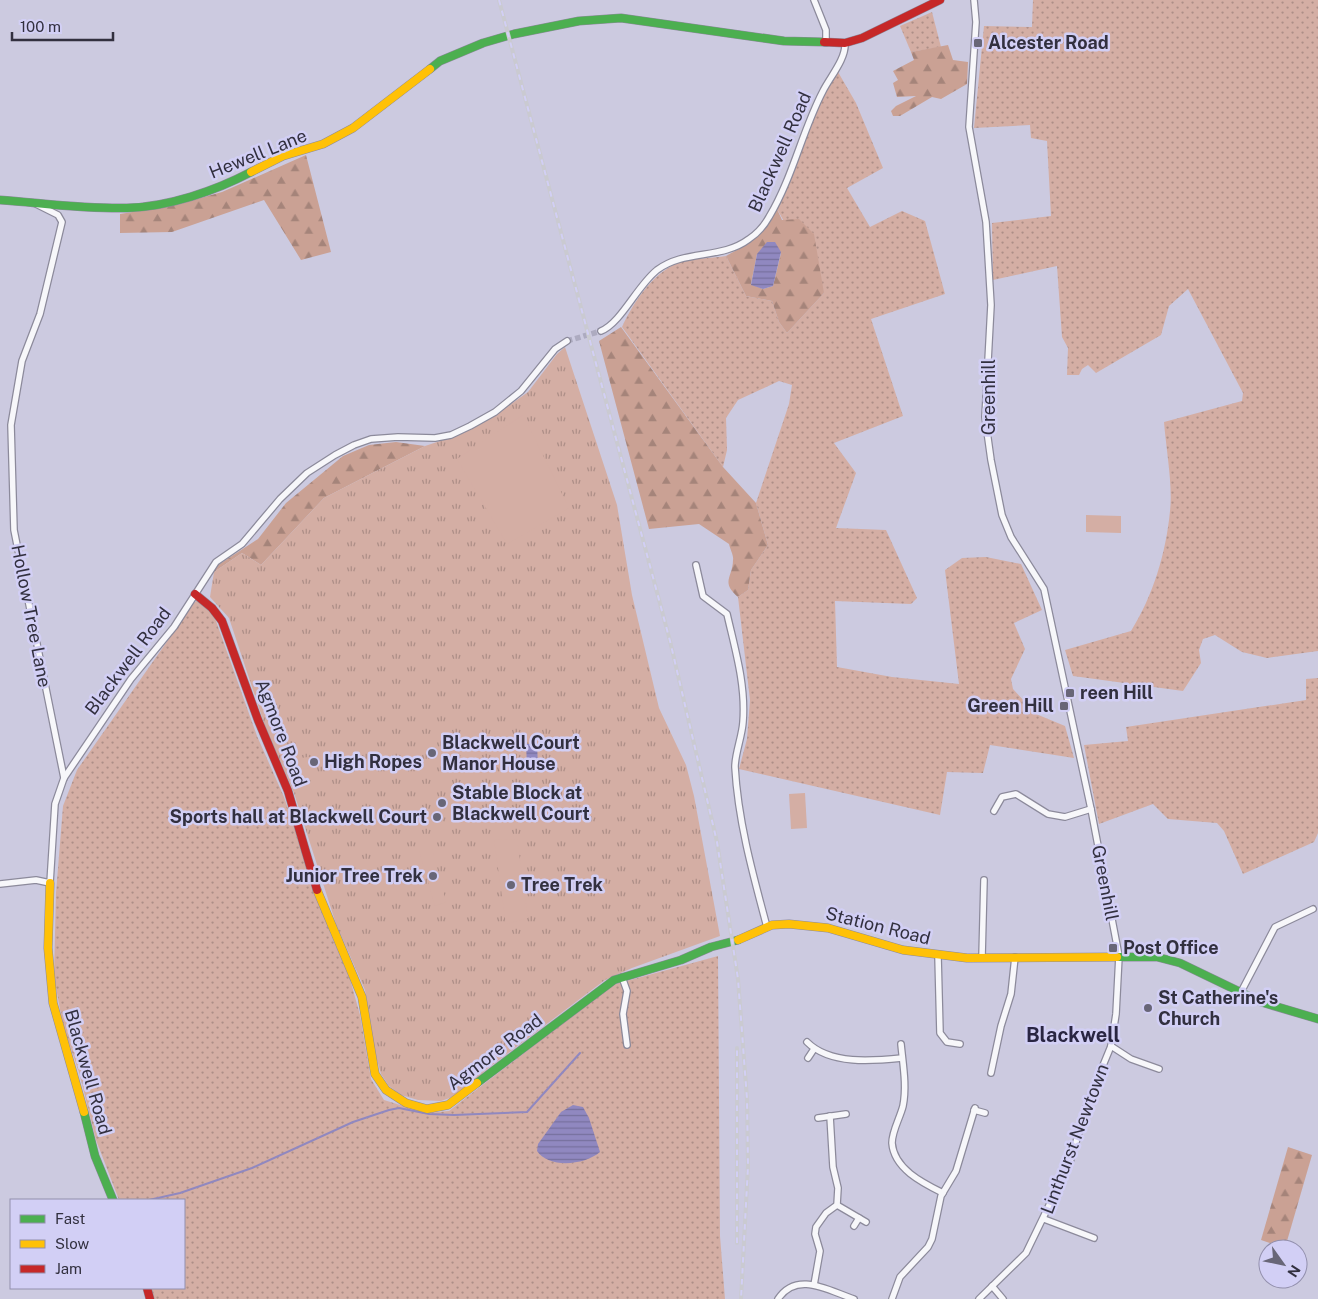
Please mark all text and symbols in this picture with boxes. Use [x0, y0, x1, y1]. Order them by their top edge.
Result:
scale bar [12, 10, 114, 42]
text: 100 m [20, 18, 61, 35]
place label: Alcester Road [988, 32, 1109, 53]
marker: Alcester Road [972, 37, 984, 49]
street label: Blackwell Road [744, 89, 815, 215]
street label: Hewell Lane [206, 124, 310, 183]
street label: Greenhill [978, 359, 999, 435]
street label: Hollow Tree Lane [7, 543, 56, 689]
street label: Blackwell Road [80, 603, 175, 719]
street label: Agmore Road [251, 676, 312, 790]
place label: reen Hill [1080, 682, 1153, 703]
marker: reen Hill [1064, 687, 1076, 699]
place label: Green Hill [967, 695, 1054, 716]
marker: Green Hill [1058, 700, 1070, 712]
place label: Blackwell Court Manor House [442, 732, 580, 774]
marker: Blackwell Court Manor House [426, 747, 438, 759]
place label: High Ropes [324, 751, 422, 772]
marker: High Ropes [308, 756, 320, 768]
place label: Stable Block at Blackwell Court [452, 782, 590, 824]
marker: Stable Block at Blackwell Court [436, 797, 448, 809]
place label: Sports hall at Blackwell Court [170, 806, 427, 827]
marker: Sports hall at Blackwell Court [431, 811, 443, 823]
street label: Greenhill [1088, 843, 1123, 922]
place label: Junior Tree Trek [286, 865, 424, 886]
marker: Junior Tree Trek [427, 870, 439, 882]
place label: Tree Trek [521, 874, 604, 895]
marker: Tree Trek [505, 879, 517, 891]
street label: Station Road [824, 902, 933, 949]
place label: Post Office [1123, 937, 1219, 958]
marker: Post Office [1107, 942, 1119, 954]
place label: St Catherine's Church [1158, 987, 1278, 1029]
marker: St Catherine's Church [1142, 1002, 1154, 1014]
street label: Blackwell Road [61, 1007, 116, 1137]
street label: Agmore Road [443, 1009, 546, 1094]
district label: Blackwell [1026, 1023, 1120, 1047]
street label: Linthurst Newtown [1036, 1061, 1113, 1217]
legend [10, 1199, 185, 1289]
text: Fast [55, 1210, 85, 1227]
text: Slow [55, 1235, 90, 1252]
north arrow [1258, 1239, 1308, 1289]
text: Jam [55, 1260, 82, 1277]
text: N [1284, 1262, 1304, 1280]

